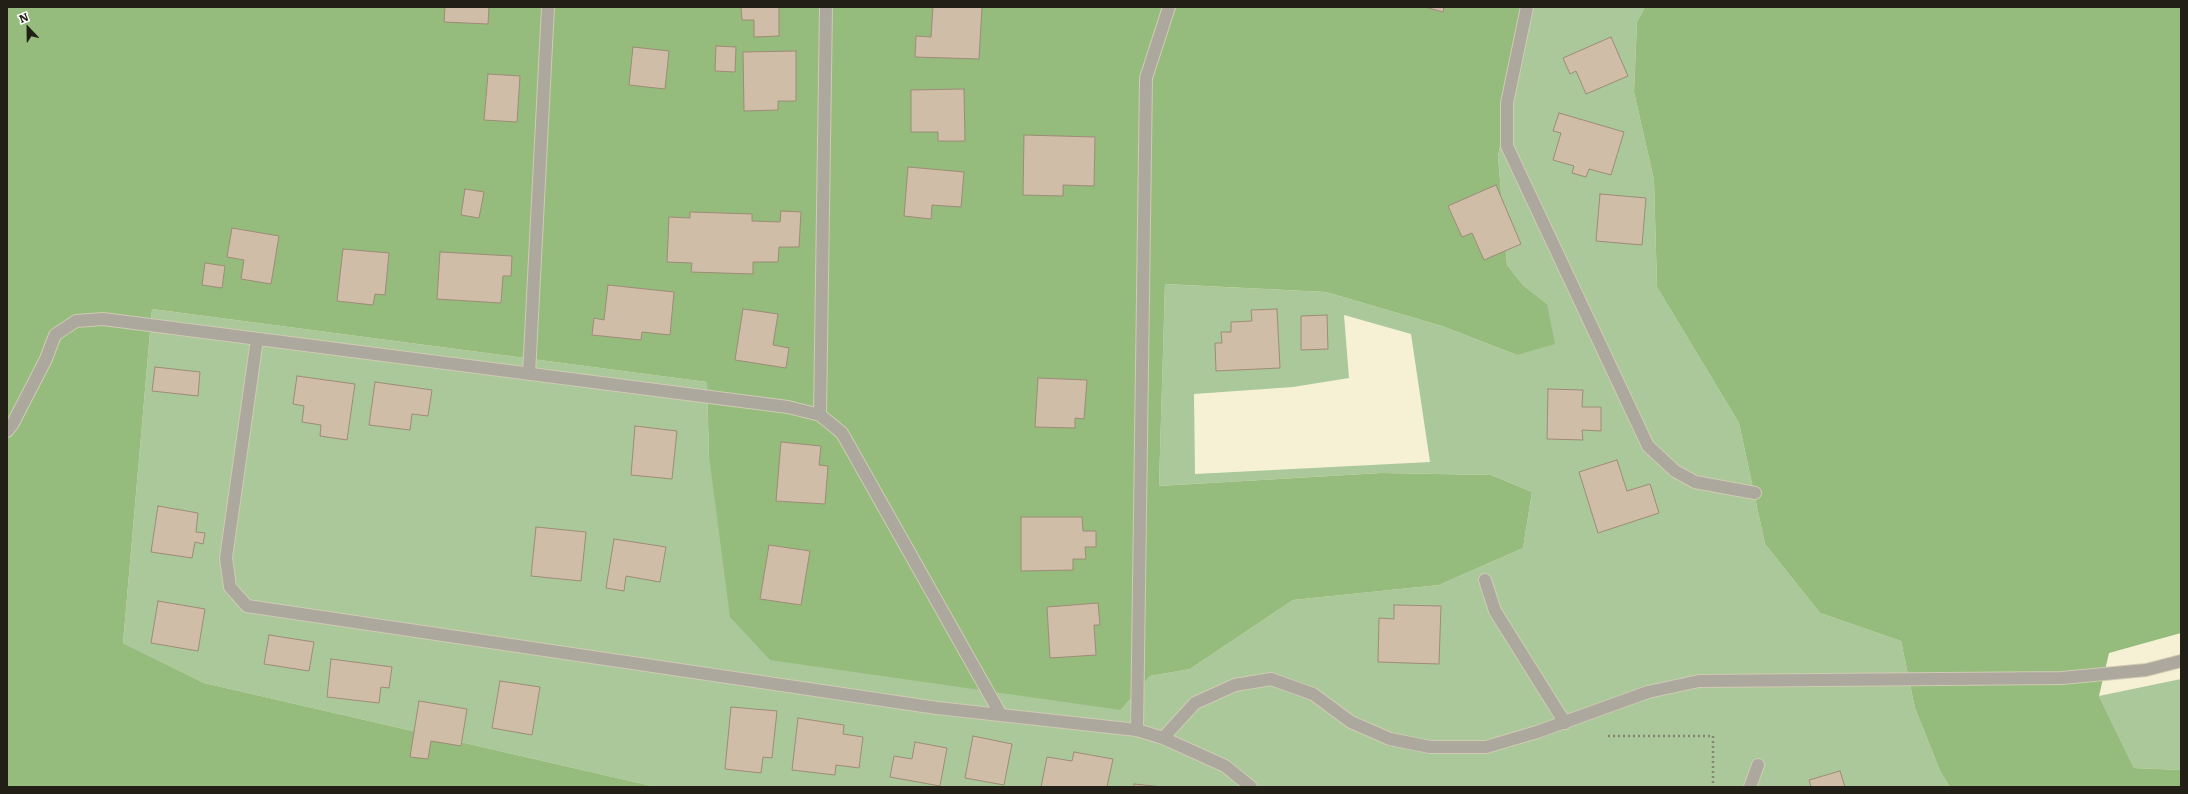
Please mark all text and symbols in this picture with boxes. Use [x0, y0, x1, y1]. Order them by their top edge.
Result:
north arrow [8, 8, 48, 48]
text: N [16, 8, 31, 26]

